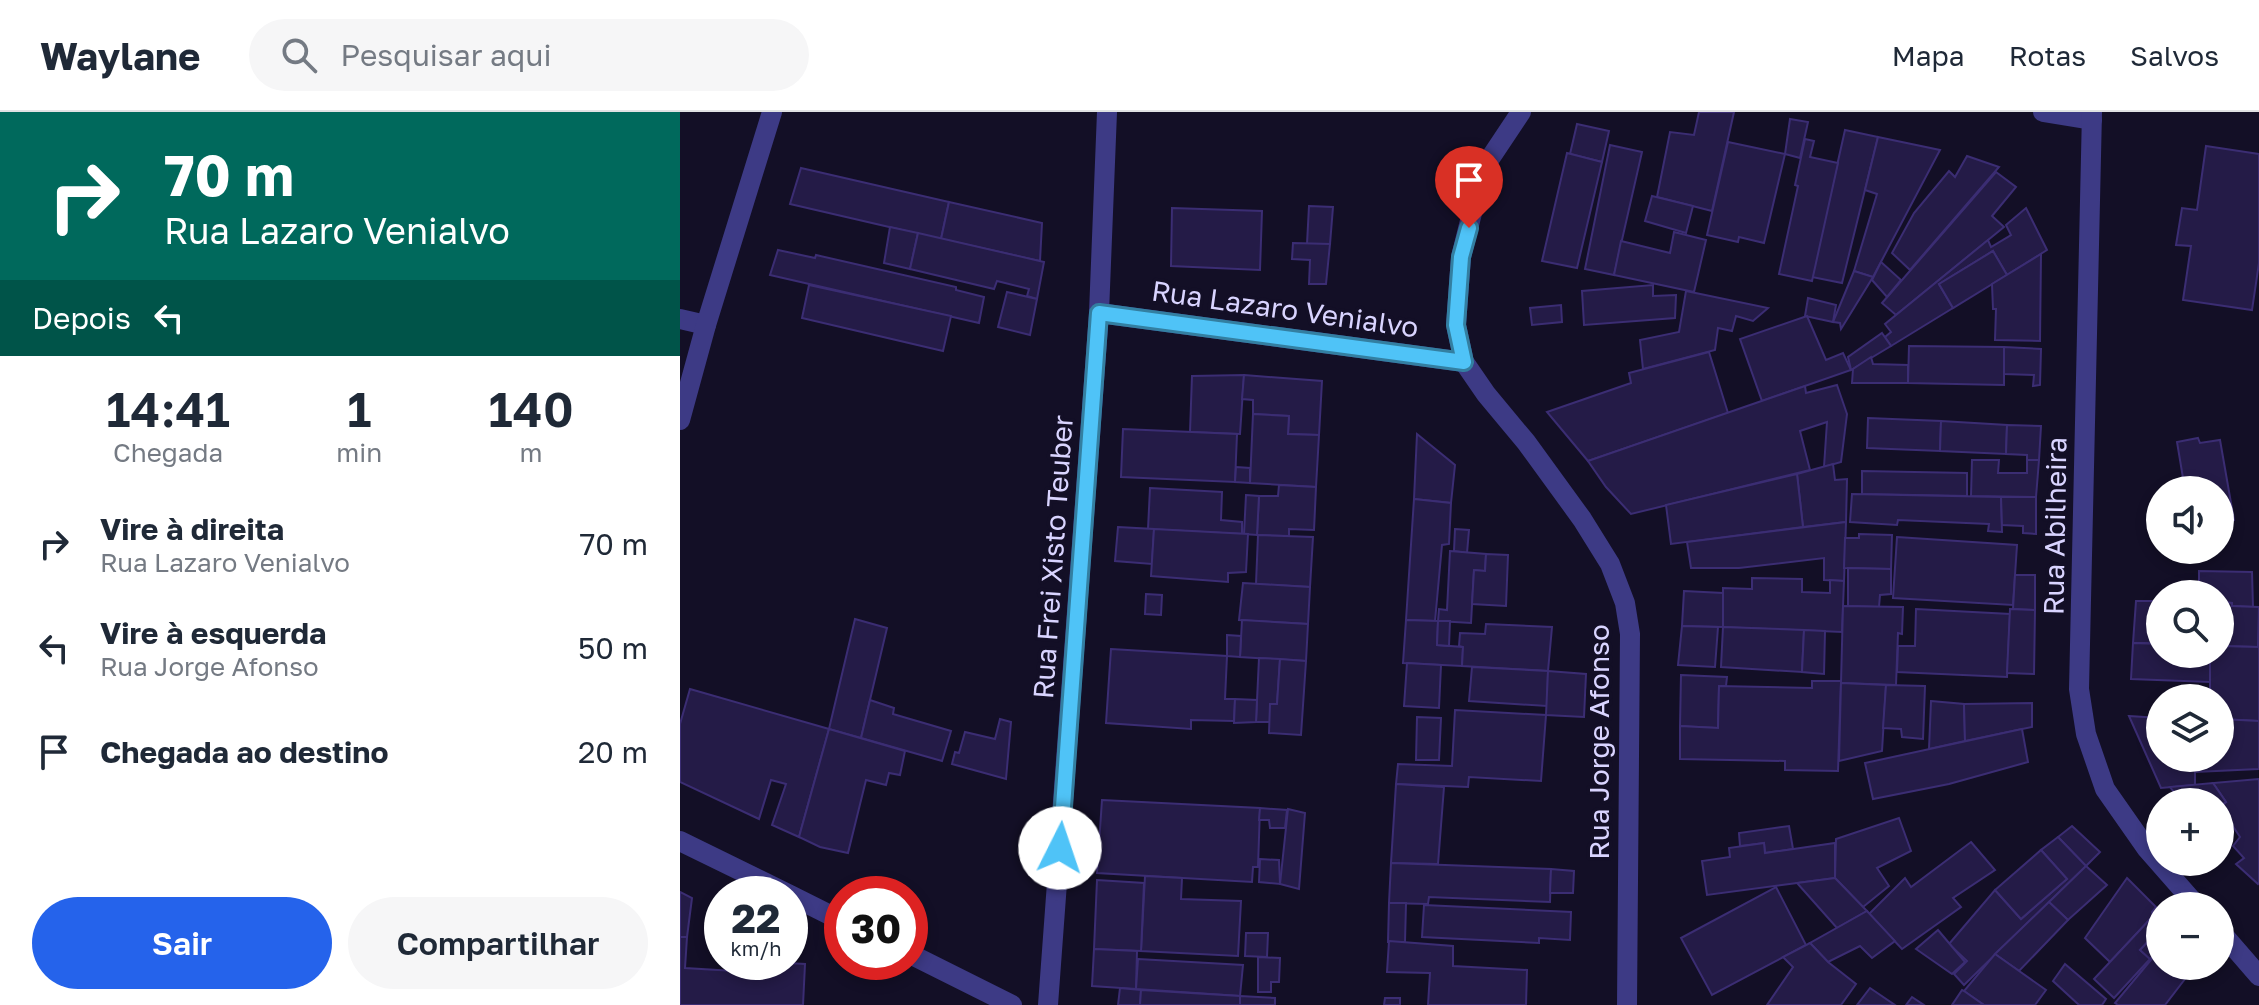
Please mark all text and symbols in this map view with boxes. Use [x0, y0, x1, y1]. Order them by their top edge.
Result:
search box [249, 19, 809, 91]
text: Waylane [40, 33, 201, 78]
icon: search [277, 33, 321, 77]
text: Pesquisar aqui [341, 37, 551, 73]
text: Mapa [1892, 39, 1965, 72]
text: Rotas [2009, 39, 2086, 72]
text: Salvos [2130, 39, 2219, 72]
text: 70 m [164, 141, 294, 208]
icon: right [32, 144, 136, 248]
pin [1435, 146, 1503, 228]
icon: arrive [1447, 158, 1491, 202]
text: Rua Lazaro Venialvo [164, 209, 510, 252]
street label: Rua Lazaro Venialvo [1150, 273, 1421, 344]
icon: left [147, 296, 191, 340]
text: Depois [32, 300, 131, 336]
text: 14:41 [106, 380, 230, 438]
text: 1 [347, 380, 371, 438]
text: 140 [489, 380, 574, 438]
street label: Rua Frei Xisto Teuber [1026, 414, 1079, 700]
text: Chegada [113, 437, 223, 468]
text: min [336, 437, 382, 468]
text: m [520, 437, 543, 468]
street label: Rua Abilheira [2036, 437, 2073, 615]
map controls [2146, 476, 2234, 980]
button: sound [2146, 476, 2234, 564]
text: Vire à direita [100, 511, 284, 547]
icon: right [32, 522, 76, 566]
text: 70 m [579, 526, 648, 562]
text: Rua Lazaro Venialvo [100, 547, 350, 578]
button: search [2146, 580, 2234, 668]
text: Vire à esquerda [100, 615, 326, 651]
street label: Rua Jorge Afonso [1582, 624, 1615, 860]
icon: left [32, 626, 76, 670]
text: 50 m [578, 630, 648, 666]
text: Rua Jorge Afonso [100, 651, 319, 682]
button: layers [2146, 684, 2234, 772]
icon: arrive [32, 730, 76, 774]
text: Chegada ao destino [100, 734, 388, 770]
text: 20 m [578, 734, 648, 770]
button: + [2146, 788, 2234, 876]
position arrow [1018, 806, 1102, 890]
speed limit sign: 30 [824, 876, 928, 980]
button: − [2146, 892, 2234, 980]
text: 22 [732, 894, 780, 942]
button: Sair [32, 897, 332, 989]
button: Compartilhar [348, 897, 648, 989]
text: km/h [731, 936, 781, 960]

